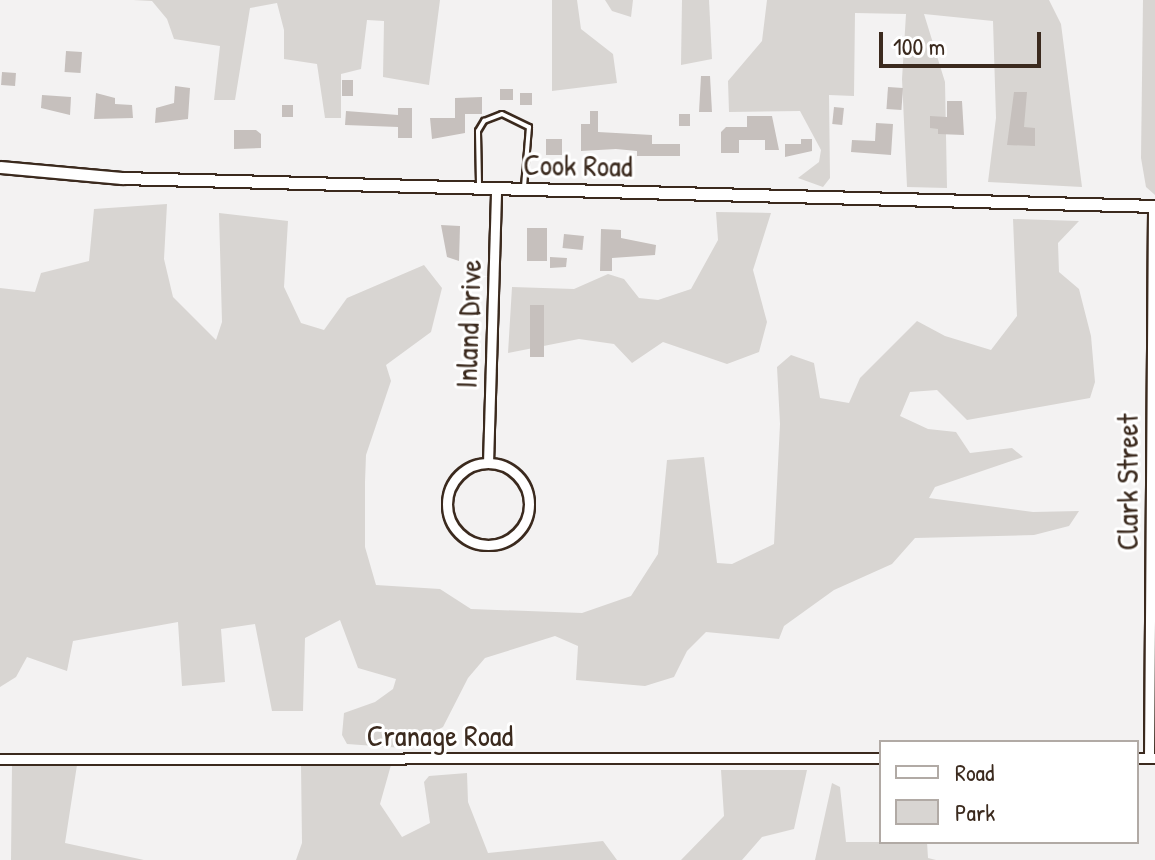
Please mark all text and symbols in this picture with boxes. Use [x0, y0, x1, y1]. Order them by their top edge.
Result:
scale bar [883, 16, 1045, 66]
text: 100 m [893, 30, 945, 62]
street label: Cook Road [523, 146, 633, 184]
street label: Inland Drive [448, 259, 488, 389]
street label: Clark Street [1109, 414, 1145, 550]
street label: Cranage Road [367, 717, 513, 753]
legend [879, 740, 1139, 844]
text: Road [955, 756, 994, 788]
text: Park [955, 796, 995, 828]

